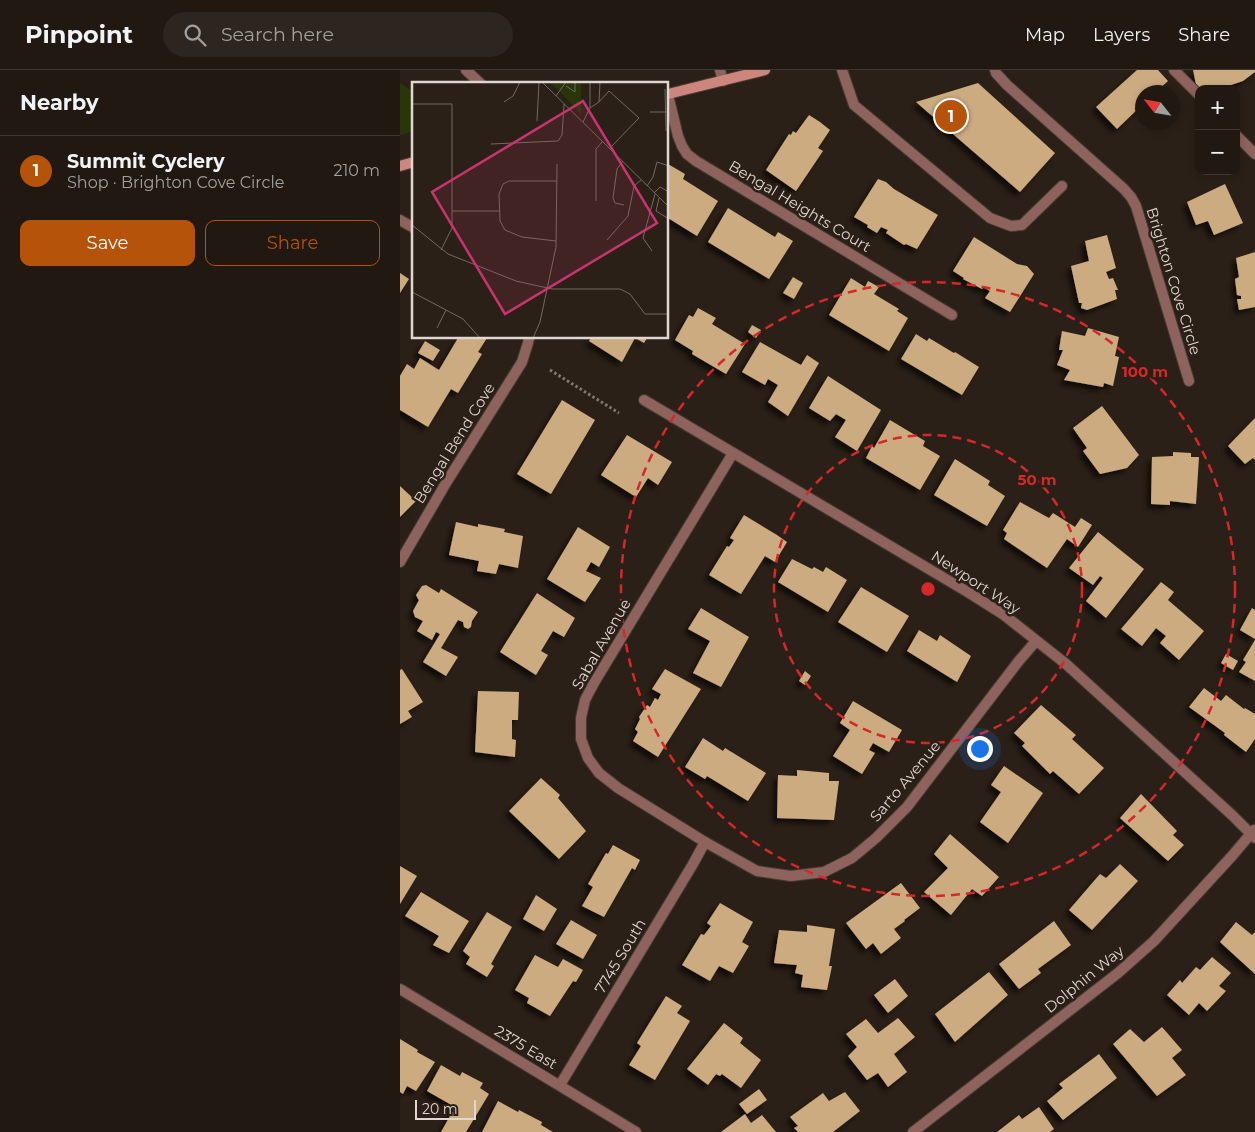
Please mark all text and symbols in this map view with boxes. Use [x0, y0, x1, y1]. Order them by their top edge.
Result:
search box [163, 12, 513, 57]
text: Pinpoint [25, 20, 133, 49]
icon: search [181, 21, 209, 49]
text: Search here [221, 23, 334, 46]
text: Map [1025, 24, 1065, 46]
text: Layers [1093, 24, 1150, 46]
text: Share [1178, 24, 1230, 46]
inset map [412, 82, 669, 339]
north arrow [1135, 85, 1180, 130]
map controls [1195, 85, 1240, 175]
button: + [1195, 85, 1240, 130]
text: Nearby [20, 90, 99, 115]
pin: 1 [935, 97, 967, 135]
button: − [1195, 130, 1240, 175]
text: Summit Cyclery [67, 150, 225, 173]
street label: Bengal Heights Court [725, 156, 875, 256]
text: 1 [33, 161, 39, 180]
text: 210 m [333, 161, 380, 180]
text: Shop · Brighton Cove Circle [67, 173, 284, 192]
street label: Brighton Cove Circle [1143, 205, 1205, 357]
button: Save [20, 220, 195, 266]
button: Share [205, 220, 380, 266]
text: 100 m [1122, 362, 1168, 381]
street label: Bengal Bend Cove [409, 379, 499, 507]
text: 50 m [1017, 470, 1057, 489]
street label: Newport Way [928, 546, 1025, 618]
centre of rings [919, 580, 937, 598]
street label: Sabal Avenue [567, 595, 635, 693]
your location [967, 736, 993, 762]
street label: Sarto Avenue [866, 737, 944, 825]
street label: 7745 South [590, 915, 650, 997]
street label: Dolphin Way [1040, 941, 1128, 1017]
street label: 2375 East [491, 1021, 561, 1073]
scale bar [415, 1097, 476, 1120]
text: 20 m [422, 1100, 458, 1118]

